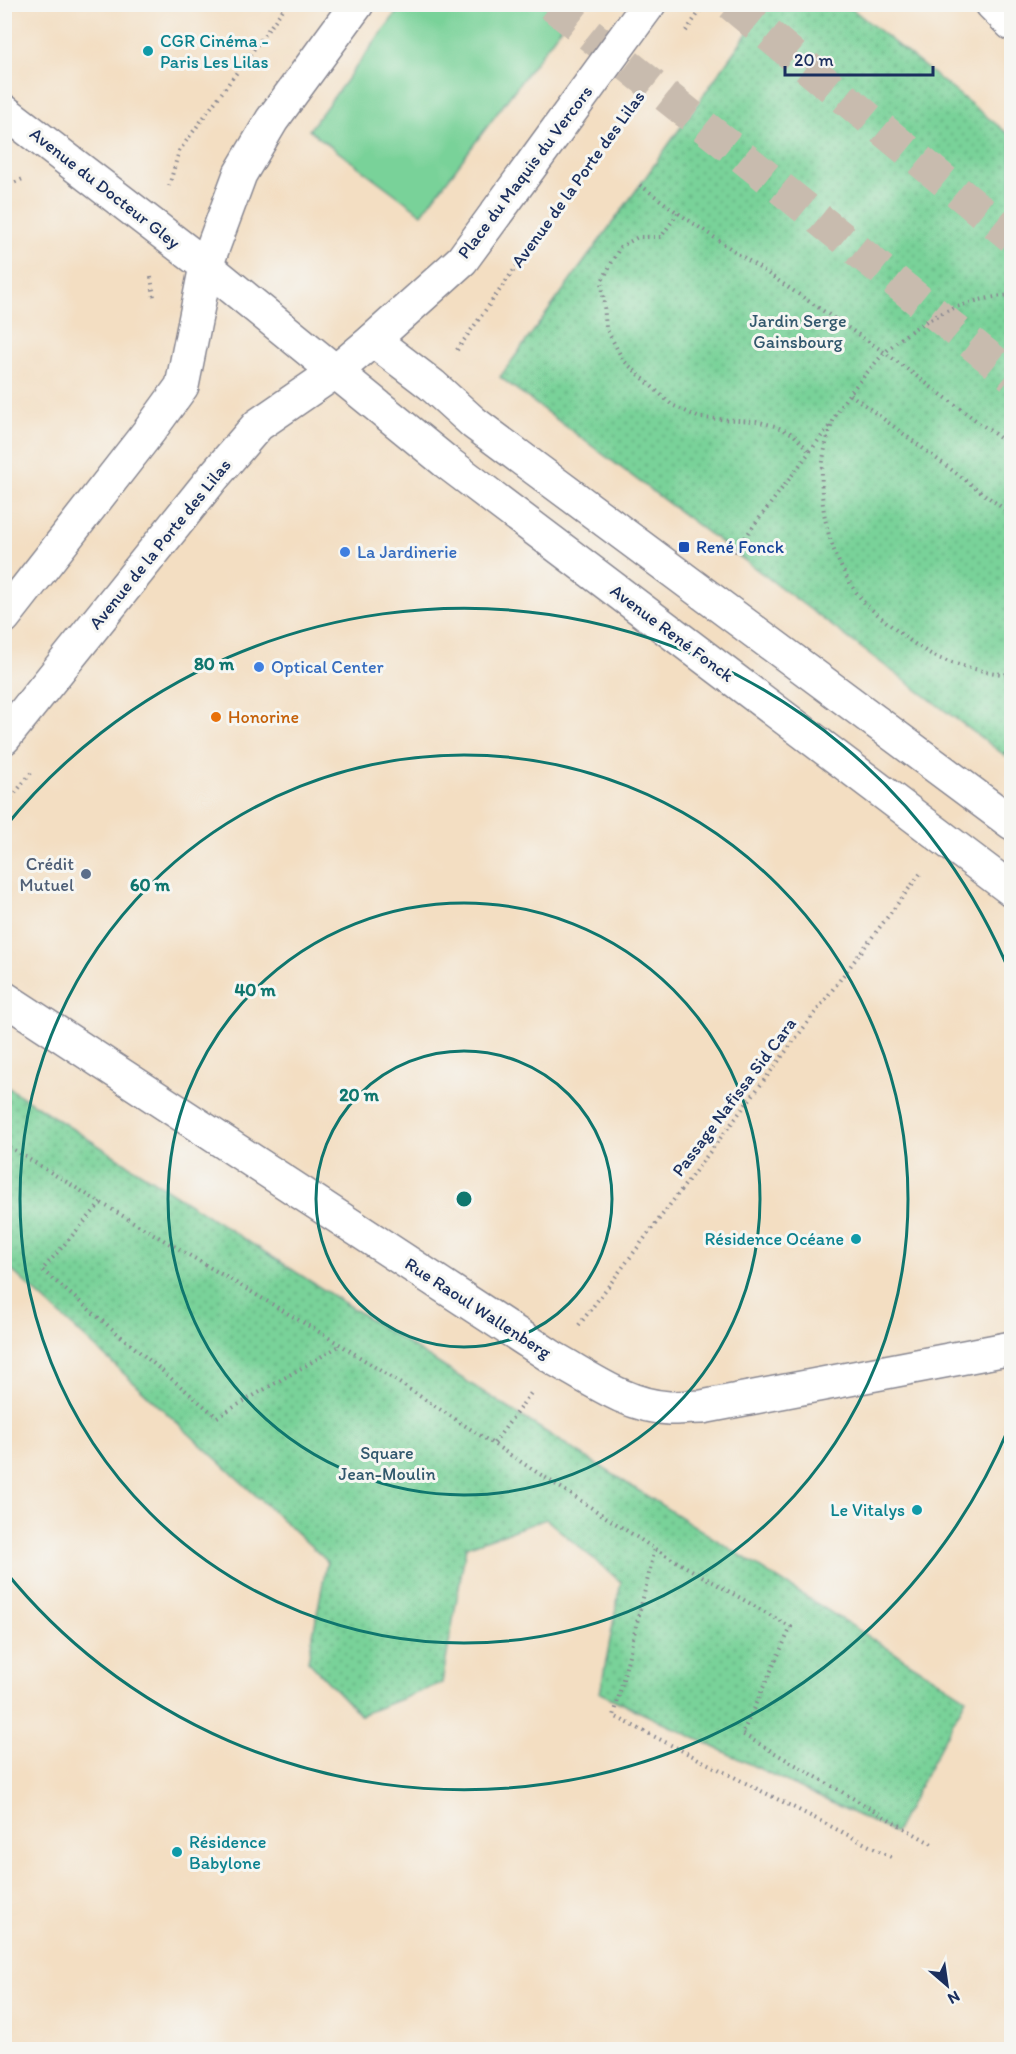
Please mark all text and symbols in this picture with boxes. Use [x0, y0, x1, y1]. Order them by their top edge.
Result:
place label: CGR Cinéma - Paris Les Lilas [160, 30, 269, 73]
scale bar [785, 39, 934, 77]
marker: CGR Cinéma - Paris Les Lilas [141, 44, 155, 58]
text: 20 m [794, 49, 834, 71]
street label: Place du Maquis du Vercors [453, 81, 597, 263]
street label: Avenue de la Porte des Lilas [506, 86, 650, 272]
street label: Avenue du Docteur Gley [25, 122, 185, 254]
park label: Jardin Serge Gainsbourg [749, 310, 847, 353]
street label: Avenue de la Porte des Lilas [84, 454, 236, 634]
place label: René Fonck [696, 536, 785, 558]
marker: René Fonck [677, 540, 691, 554]
place label: La Jardinerie [357, 541, 457, 563]
marker: La Jardinerie [338, 545, 352, 559]
street label: Avenue René Fonck [606, 579, 739, 687]
text: 80 m [194, 653, 235, 675]
place label: Optical Center [271, 656, 385, 678]
marker: Optical Center [252, 660, 266, 674]
place label: Honorine [228, 706, 299, 728]
marker: Honorine [209, 710, 223, 724]
place label: Crédit Mutuel [20, 853, 74, 896]
marker: Crédit Mutuel [79, 867, 93, 881]
text: 60 m [130, 874, 171, 896]
text: 40 m [234, 979, 276, 1001]
street label: Passage Nafissa Sid Cara [667, 1013, 801, 1181]
text: 20 m [339, 1084, 380, 1106]
centre of rings [454, 1189, 474, 1209]
place label: Résidence Océane [705, 1228, 844, 1250]
marker: Résidence Océane [849, 1232, 863, 1246]
street label: Rue Raoul Wallenberg [401, 1252, 556, 1364]
park label: Square Jean-Moulin [338, 1442, 436, 1485]
place label: Le Vitalys [830, 1499, 905, 1521]
marker: Le Vitalys [910, 1503, 924, 1517]
place label: Résidence Babylone [189, 1831, 267, 1874]
marker: Résidence Babylone [170, 1845, 184, 1859]
north arrow [917, 1955, 977, 2015]
text: N [945, 1987, 963, 2009]

